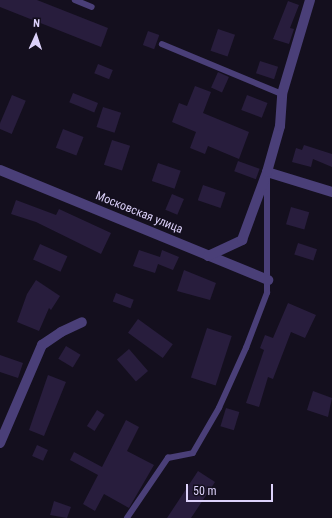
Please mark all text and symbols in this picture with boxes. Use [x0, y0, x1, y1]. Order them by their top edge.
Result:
north arrow [16, 16, 56, 56]
text: N [33, 17, 40, 30]
street label: Московская улица [93, 189, 185, 237]
scale bar [188, 476, 275, 502]
text: 50 m [193, 484, 217, 498]

